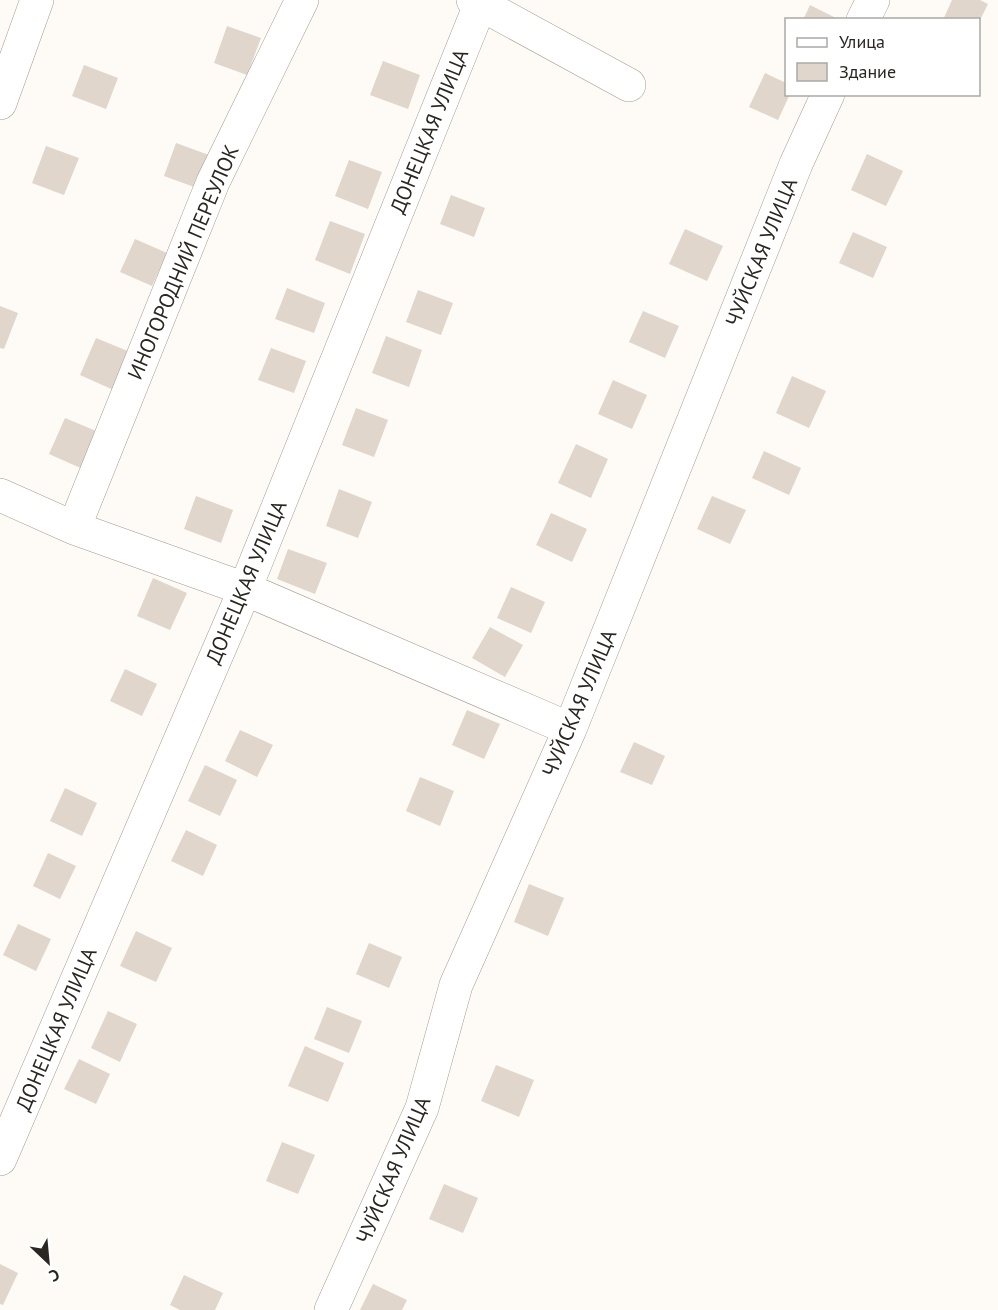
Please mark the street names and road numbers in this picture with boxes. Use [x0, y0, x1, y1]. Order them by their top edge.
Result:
street label: ДОНЕЦКАЯ УЛИЦА [384, 44, 475, 217]
street label: ИНОГОРОДНИЙ ПЕРЕУЛОК [121, 140, 245, 384]
street label: ЧУЙСКАЯ УЛИЦА [719, 173, 803, 330]
street label: ДОНЕЦКАЯ УЛИЦА [199, 496, 293, 668]
street label: ЧУЙСКАЯ УЛИЦА [536, 624, 623, 781]
street label: ДОНЕЦКАЯ УЛИЦА [9, 943, 103, 1115]
street label: ЧУЙСКАЯ УЛИЦА [350, 1091, 437, 1248]

